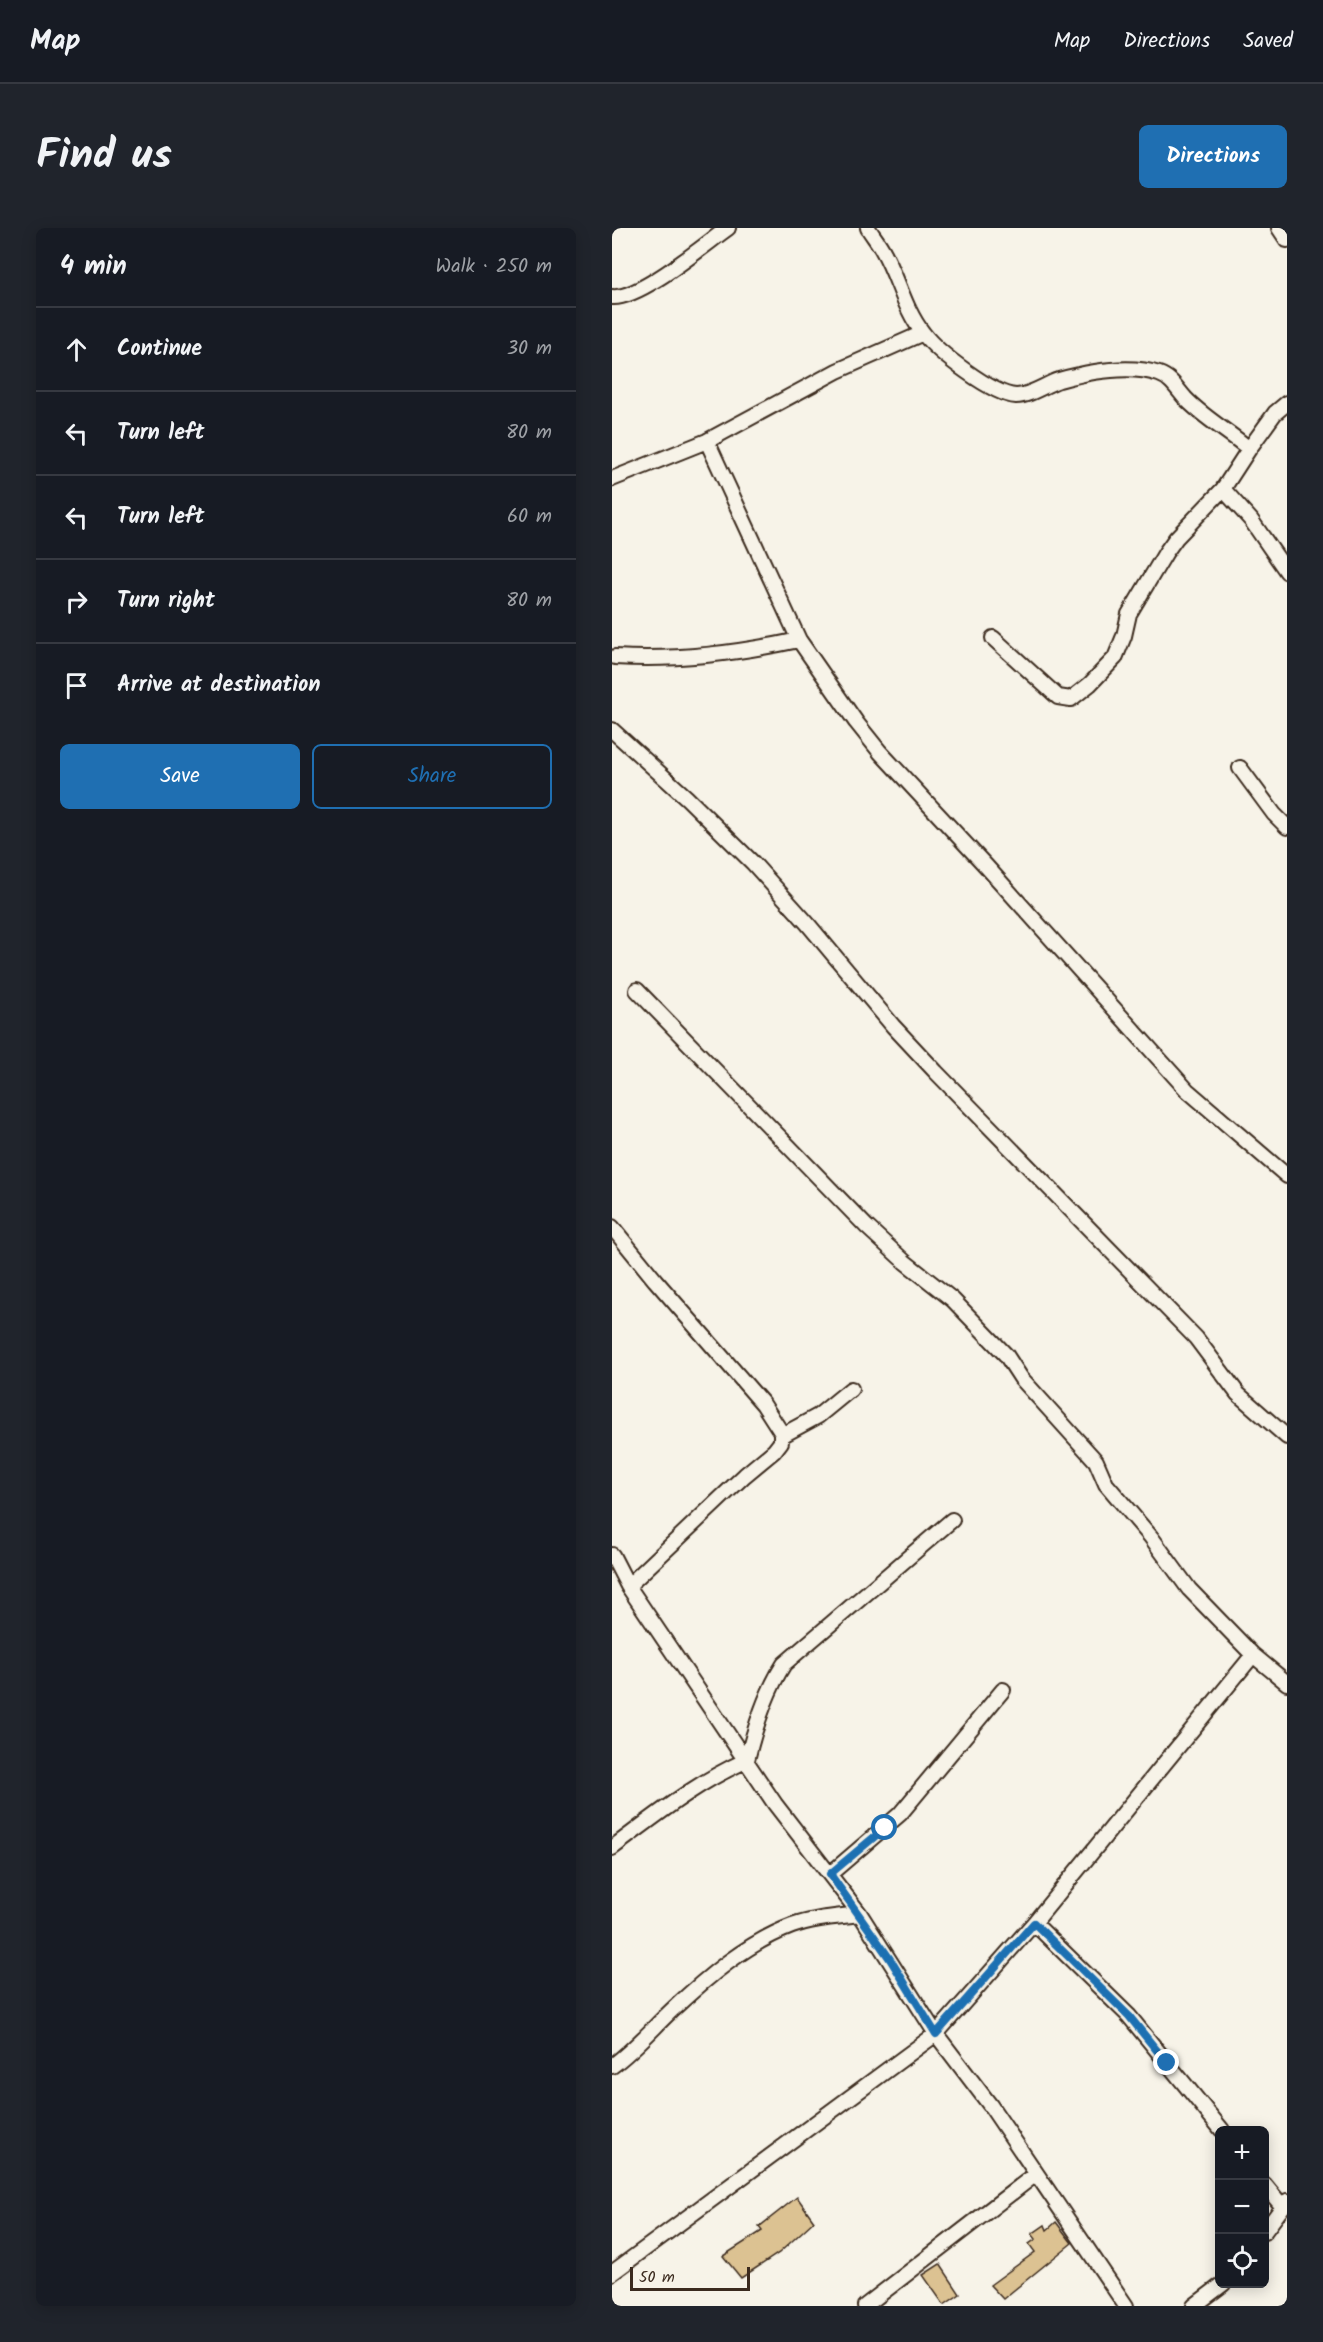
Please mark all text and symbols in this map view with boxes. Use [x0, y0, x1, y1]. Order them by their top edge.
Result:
text: Map [30, 19, 81, 64]
text: Map [1054, 25, 1090, 58]
text: Directions [1123, 25, 1210, 58]
text: Saved [1243, 25, 1293, 58]
text: Find us [36, 123, 172, 190]
button: Directions [1139, 125, 1287, 188]
text: 4 min [60, 246, 127, 288]
text: Walk · 250 m [436, 251, 552, 283]
text: Continue [117, 332, 202, 367]
icon: ahead [60, 333, 93, 366]
text: 30 m [507, 333, 552, 365]
text: Turn left [117, 416, 204, 451]
icon: left [60, 417, 93, 450]
text: 80 m [506, 417, 552, 449]
text: Turn left [117, 500, 204, 535]
icon: left [60, 501, 93, 534]
text: 60 m [507, 501, 552, 533]
text: Turn right [117, 584, 215, 619]
icon: right [60, 585, 93, 618]
text: 80 m [506, 585, 552, 617]
text: Arrive at destination [117, 668, 320, 703]
icon: arrive [60, 669, 93, 702]
button: Save [60, 744, 300, 809]
button: Share [312, 744, 552, 809]
route start [871, 1814, 897, 1840]
route end [1153, 2049, 1179, 2075]
map controls [1215, 2126, 1269, 2288]
button: + [1215, 2126, 1269, 2180]
button: − [1215, 2180, 1269, 2234]
button: locate [1215, 2234, 1269, 2288]
scale bar [630, 2264, 750, 2292]
text: 50 m [639, 2265, 675, 2290]

